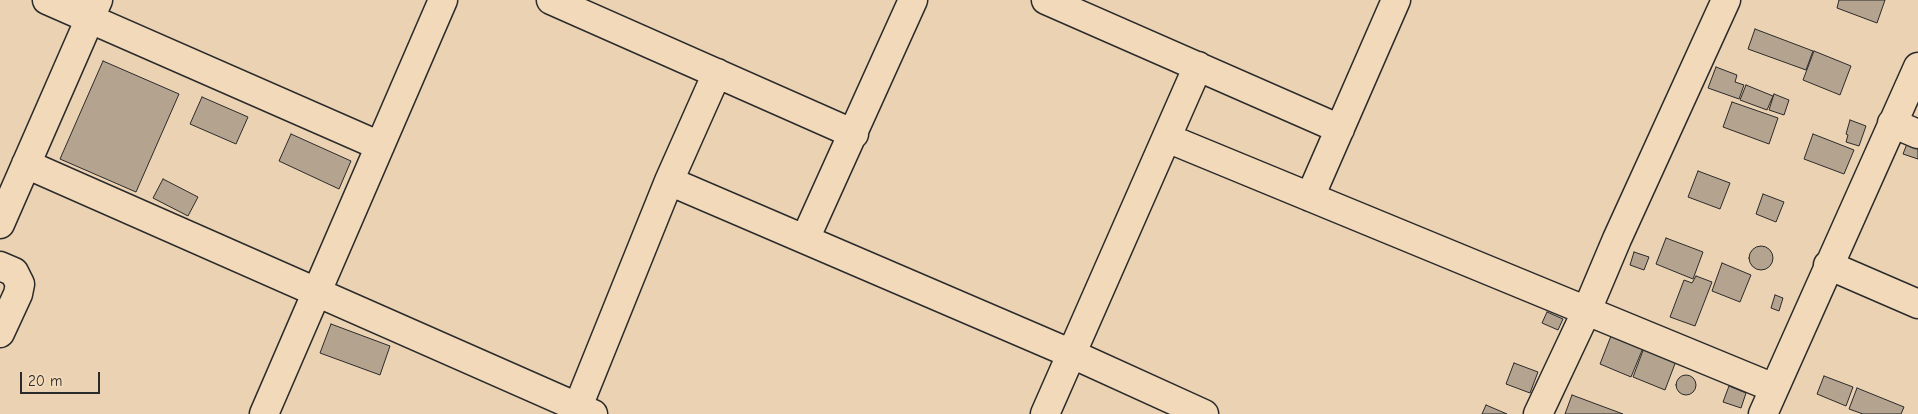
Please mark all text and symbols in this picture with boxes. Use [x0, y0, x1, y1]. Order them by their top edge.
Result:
scale bar [22, 362, 102, 394]
text: 20 m [28, 372, 62, 390]

